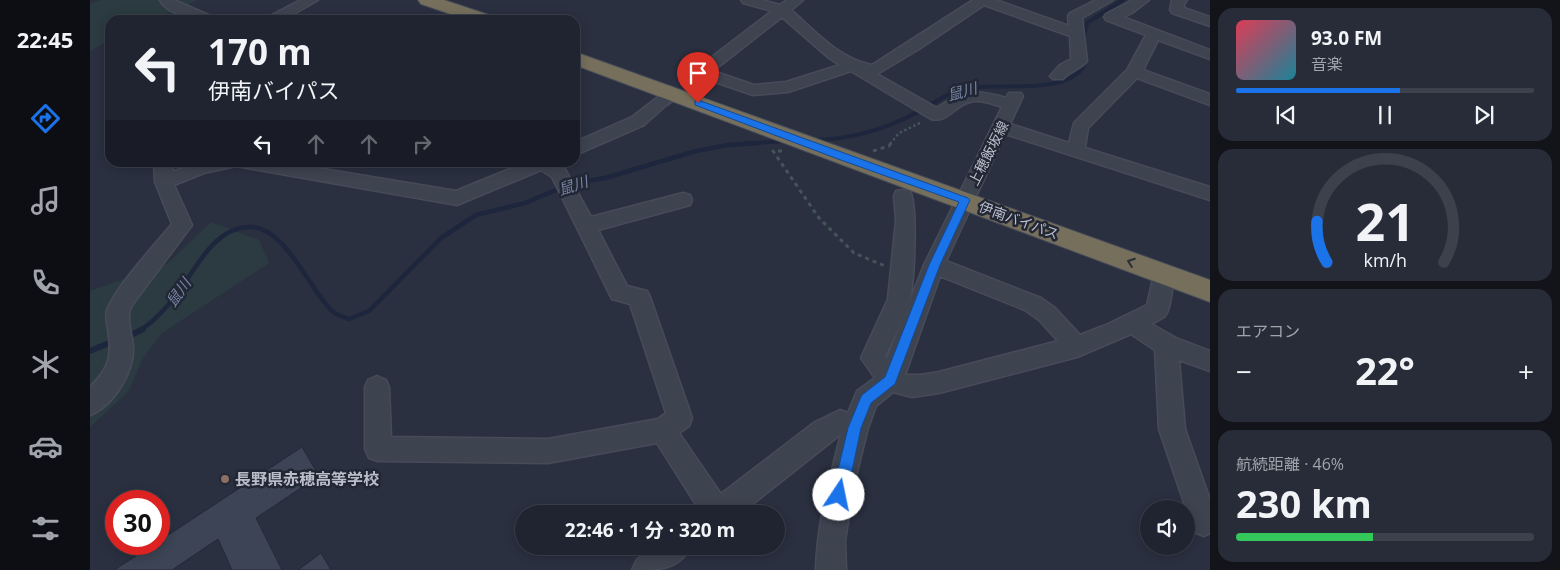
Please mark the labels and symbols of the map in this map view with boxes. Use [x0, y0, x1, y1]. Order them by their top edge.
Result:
pin [677, 52, 719, 103]
water label: 鼠川 [945, 77, 981, 105]
street label: 上穂飯坂線 [964, 118, 1012, 188]
water label: 鼠川 [556, 170, 592, 199]
street label: 伊南バイパス [976, 197, 1062, 243]
one-way arrow [1128, 258, 1136, 268]
water label: 鼠川 [161, 272, 196, 310]
place label: 長野県赤穂高等学校 [235, 468, 379, 490]
position arrow [812, 468, 864, 520]
marker: 長野県赤穂高等学校 [219, 473, 231, 485]
speed limit sign: 30 [105, 490, 170, 555]

